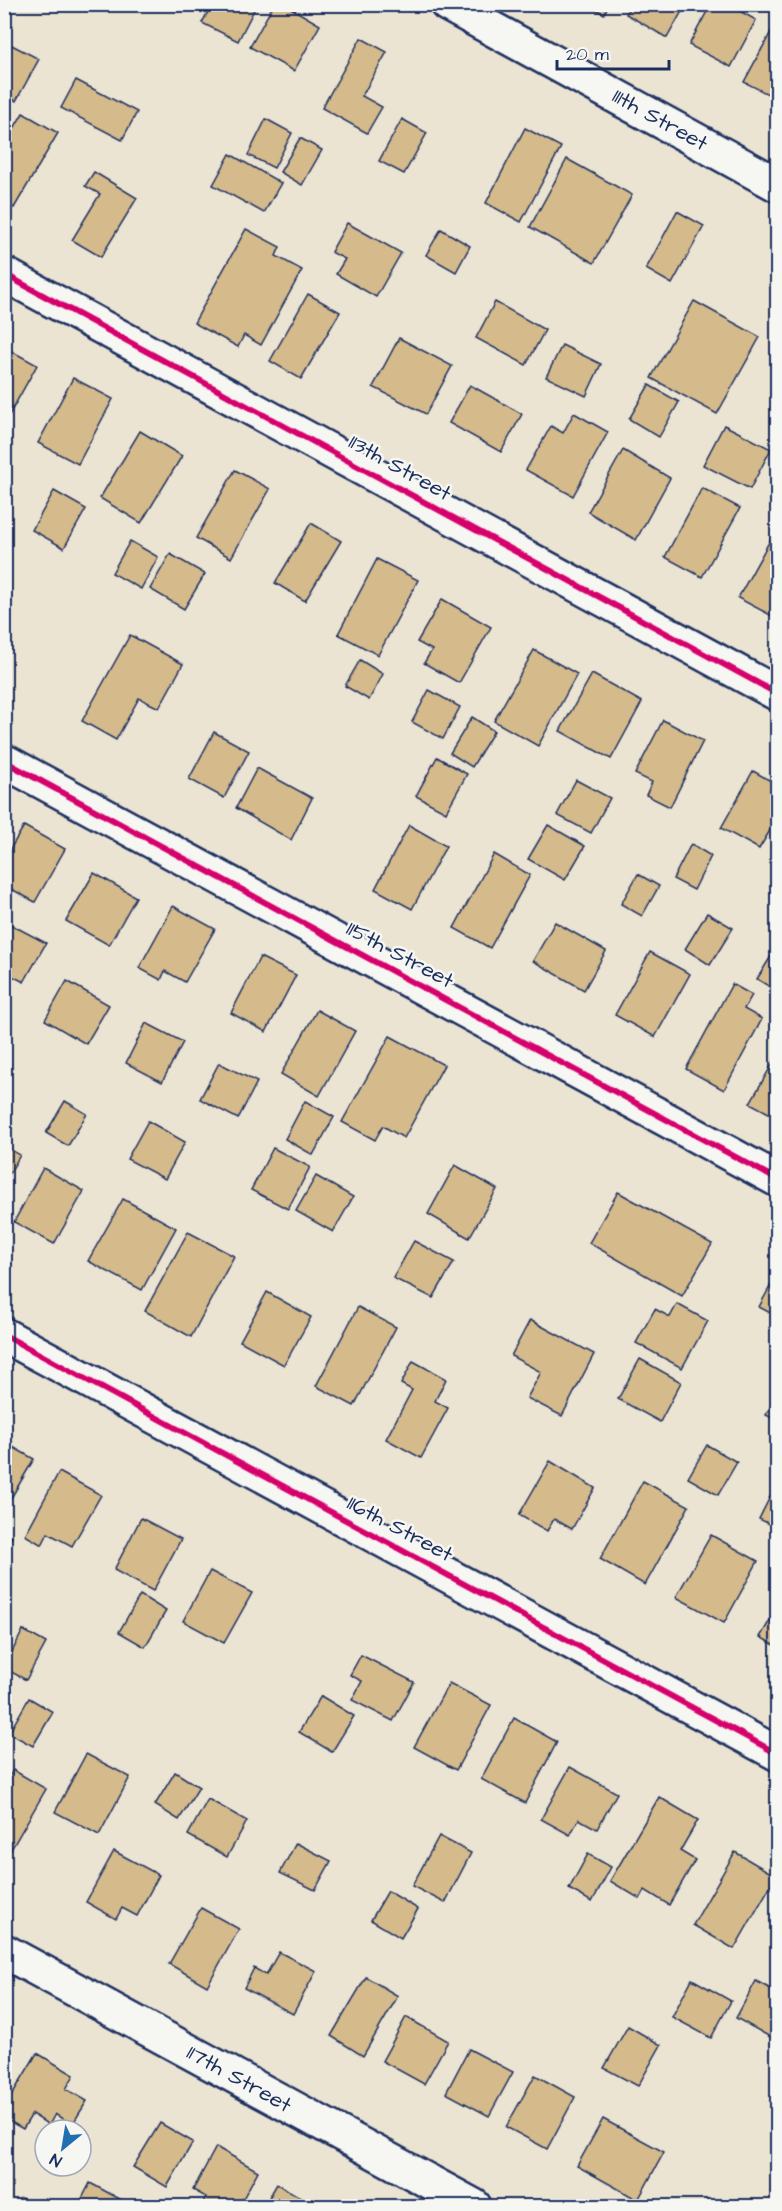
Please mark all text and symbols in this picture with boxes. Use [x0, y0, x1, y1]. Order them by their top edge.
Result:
scale bar [557, 33, 670, 71]
text: 20 m [566, 42, 609, 67]
street label: 111th Street [607, 81, 713, 159]
street label: 113th Street [343, 427, 457, 509]
street label: 115th Street [341, 914, 459, 996]
street label: 116th Street [342, 1488, 459, 1570]
street label: 117th Street [181, 2037, 297, 2121]
north arrow [33, 2118, 93, 2178]
text: N [46, 2148, 66, 2172]

